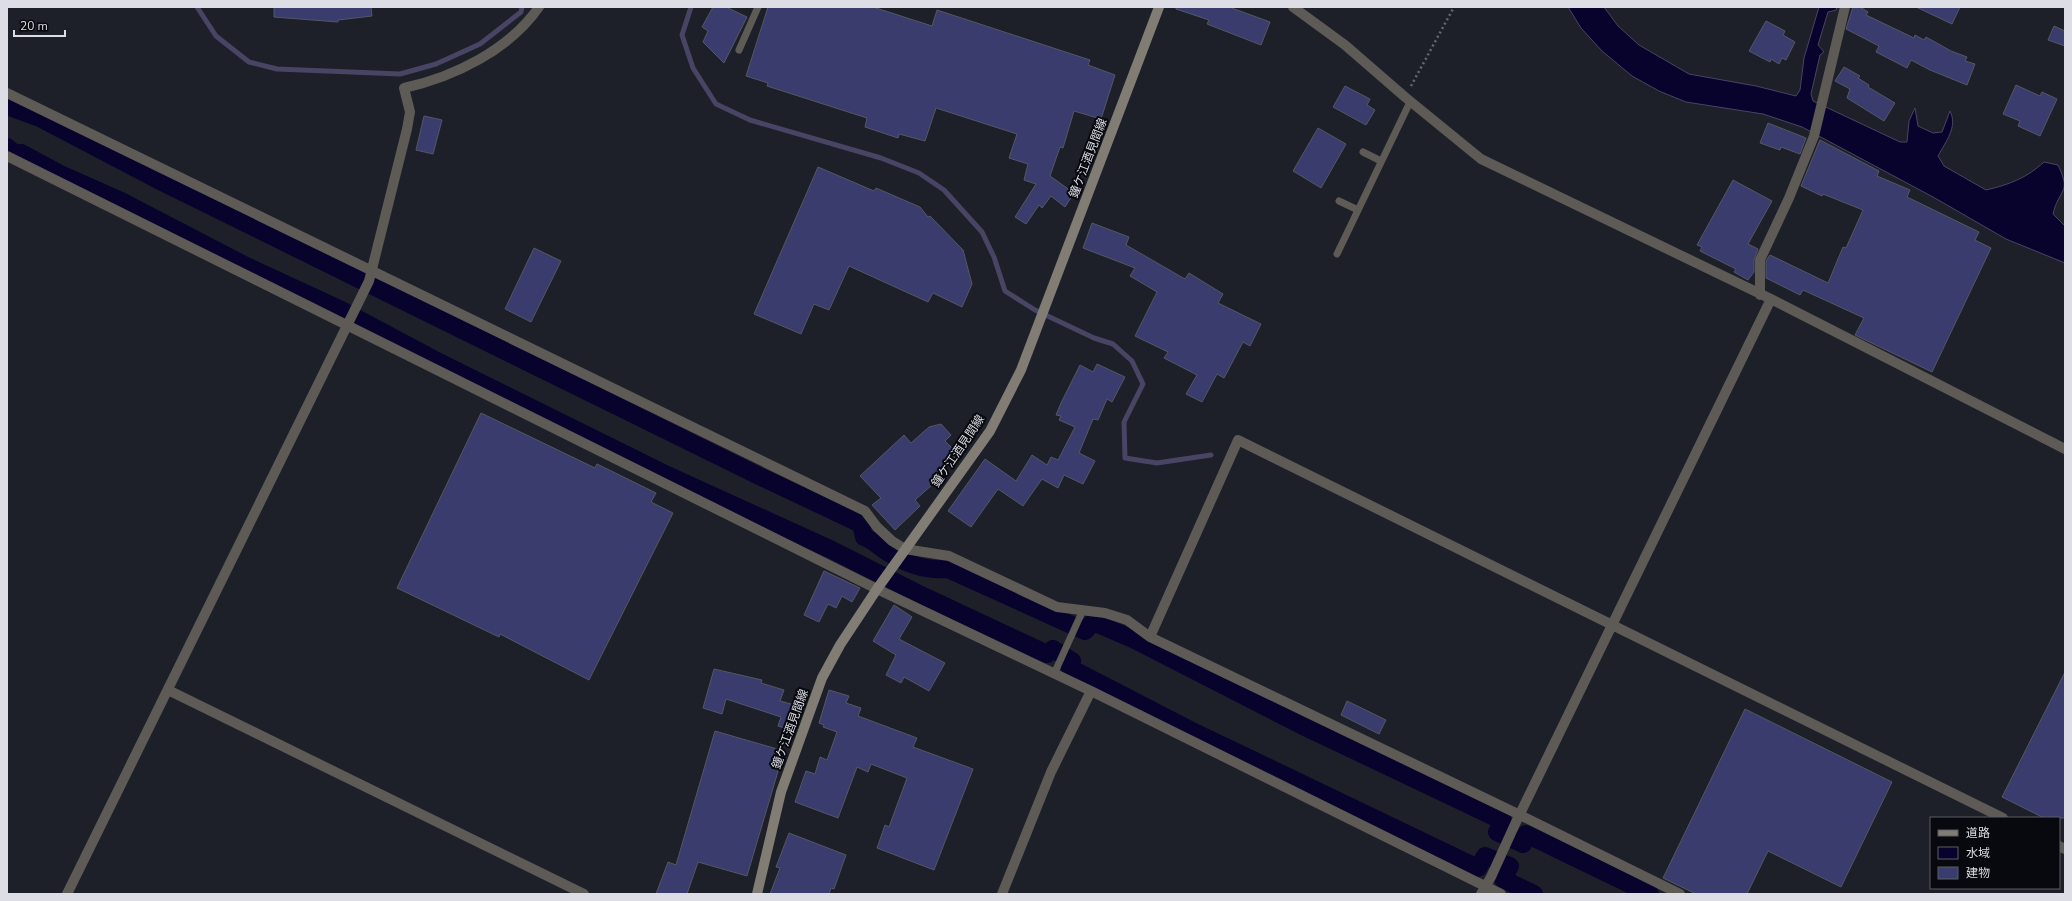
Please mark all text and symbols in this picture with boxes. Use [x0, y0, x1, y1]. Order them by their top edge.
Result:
scale bar [14, 12, 65, 38]
text: 20 m [20, 18, 48, 34]
street label: 鐘ケ江酒見間線 [1065, 116, 1111, 200]
street label: 鐘ケ江酒見間線 [928, 412, 988, 490]
street label: 鐘ケ江酒見間線 [768, 687, 812, 771]
legend [1930, 817, 2060, 889]
text: 道路 [1966, 825, 1990, 841]
text: 水域 [1966, 845, 1990, 861]
text: 建物 [1966, 865, 1990, 881]

